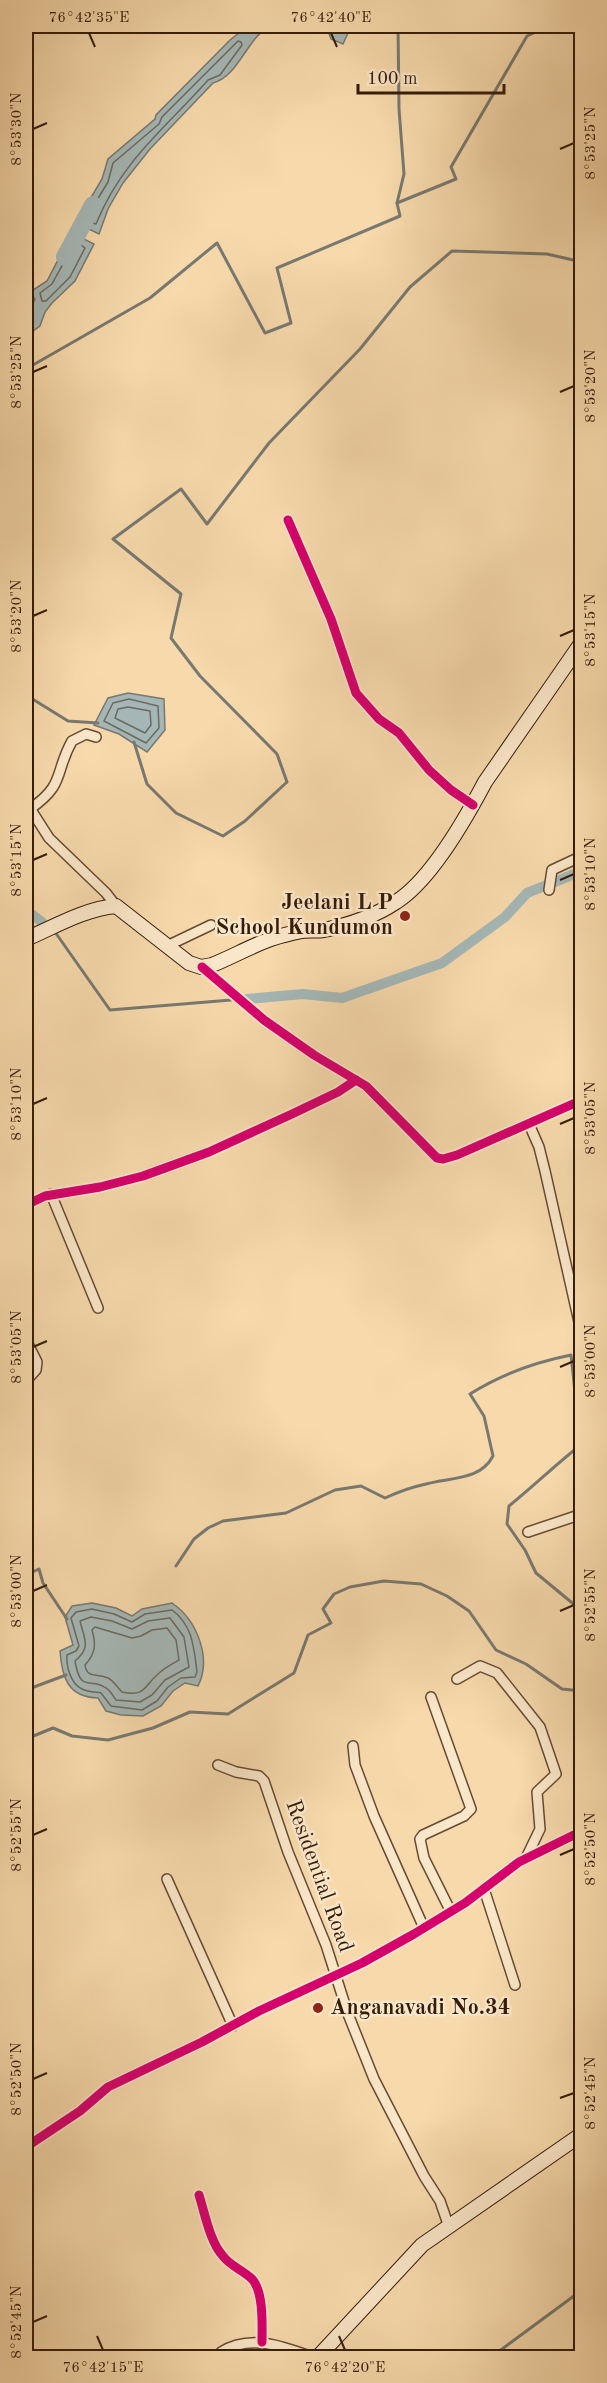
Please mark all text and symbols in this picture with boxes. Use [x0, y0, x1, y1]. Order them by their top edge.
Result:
text: 76°42'35"E [49, 11, 129, 26]
text: 76°42'40"E [291, 11, 371, 26]
scale bar [358, 57, 504, 95]
text: 100 m [367, 70, 418, 88]
text: 8°53'30"N [10, 92, 25, 166]
text: 8°53'25"N [584, 106, 599, 180]
text: 8°53'25"N [10, 335, 25, 409]
text: 8°53'20"N [584, 349, 599, 423]
text: 8°53'20"N [10, 579, 25, 653]
text: 8°53'15"N [584, 593, 599, 667]
text: 8°53'15"N [10, 823, 25, 897]
text: 8°53'10"N [584, 837, 599, 911]
place label: Jeelani L P School Kundumon [216, 892, 393, 939]
marker: Jeelani L P School Kundumon [398, 909, 412, 923]
text: 8°53'10"N [10, 1067, 25, 1141]
text: 8°53'05"N [584, 1081, 599, 1155]
text: 8°53'05"N [10, 1310, 25, 1384]
text: 8°53'00"N [584, 1324, 599, 1398]
text: 8°53'00"N [10, 1554, 25, 1628]
text: 8°52'55"N [584, 1568, 599, 1642]
street label: Residential Road [281, 1797, 357, 1955]
text: 8°52'55"N [10, 1798, 25, 1872]
text: 8°52'50"N [584, 1812, 599, 1886]
place label: Anganavadi No.34 [330, 1997, 511, 2019]
marker: Anganavadi No.34 [311, 2001, 325, 2015]
text: 8°52'50"N [10, 2042, 25, 2116]
text: 8°52'45"N [584, 2056, 599, 2130]
text: 8°52'45"N [10, 2285, 25, 2359]
text: 76°42'15"E [63, 2361, 143, 2376]
text: 76°42'20"E [305, 2361, 385, 2376]

